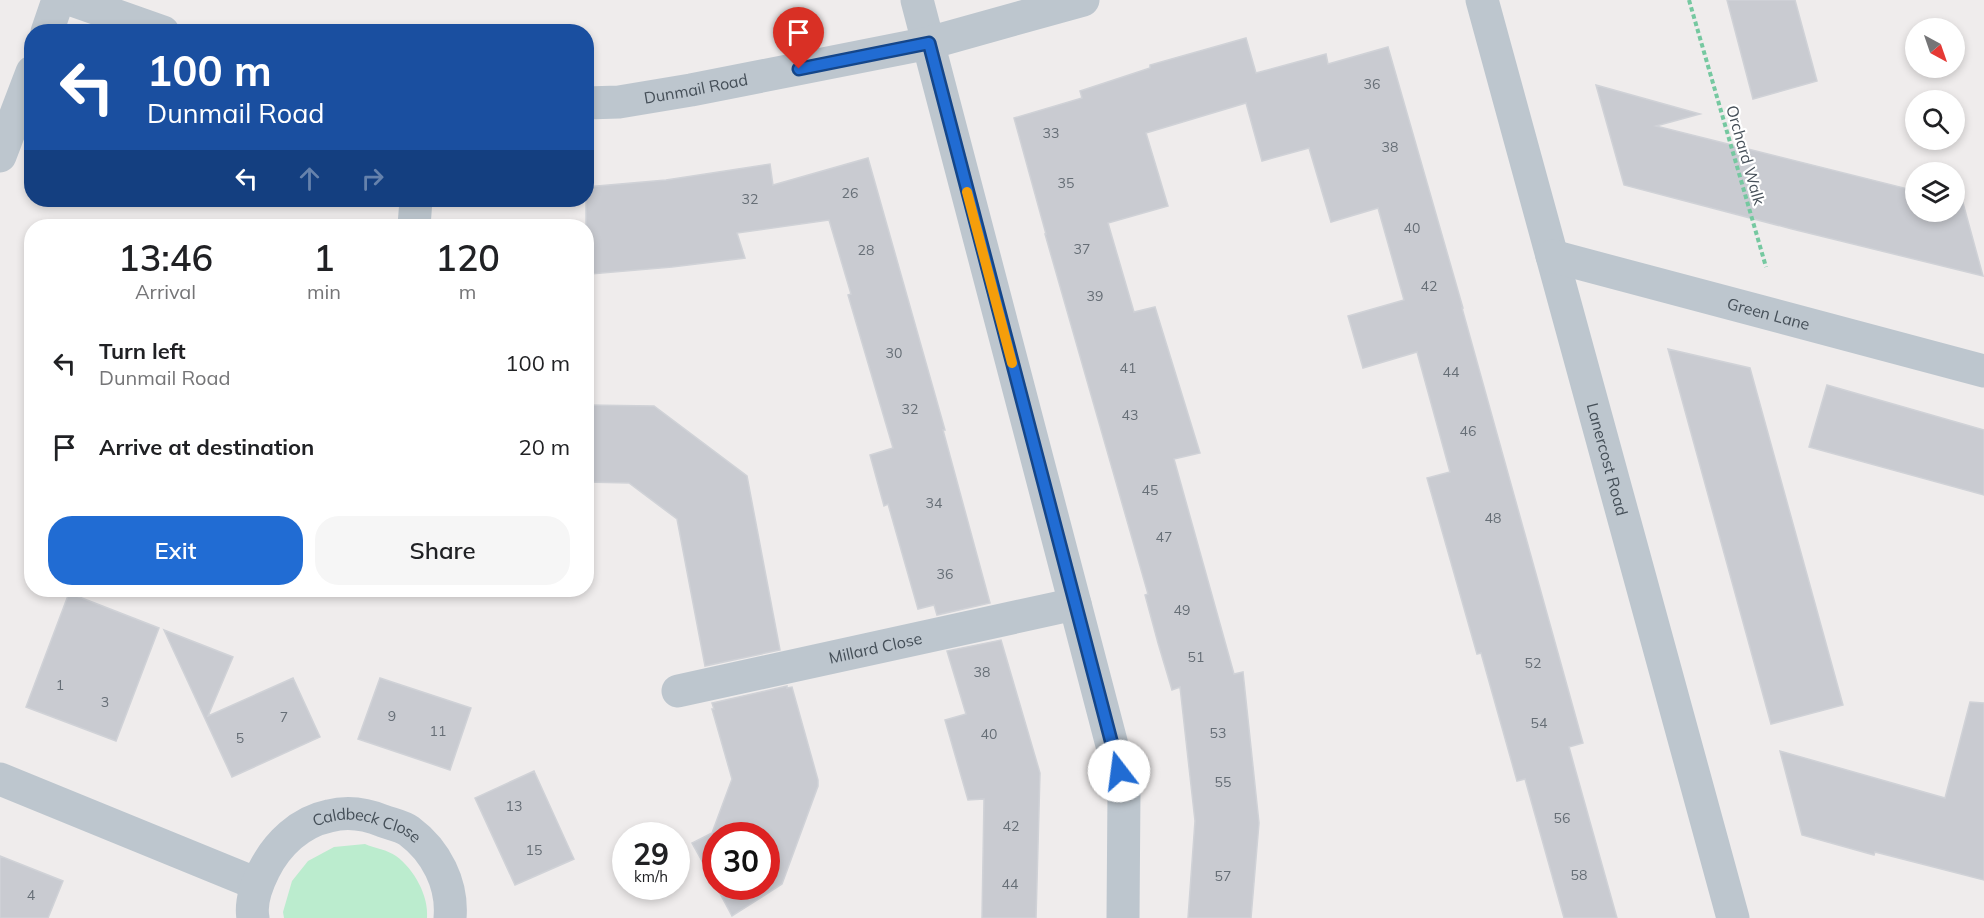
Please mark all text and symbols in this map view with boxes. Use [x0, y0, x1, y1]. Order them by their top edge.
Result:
pin [773, 7, 824, 69]
icon: arrive [782, 16, 815, 49]
north arrow [1905, 18, 1965, 78]
map controls [1905, 18, 1965, 222]
text: 100 m [147, 44, 272, 97]
icon: left [48, 48, 126, 126]
street label: Dunmail Road [642, 69, 749, 108]
house number: 36 [1364, 75, 1380, 93]
button: search [1905, 90, 1965, 150]
text: Dunmail Road [147, 96, 325, 130]
street label: Orchard Walk [1722, 103, 1770, 208]
house number: 33 [1043, 124, 1059, 142]
house number: 38 [1382, 138, 1398, 156]
icon: left [230, 162, 263, 195]
icon: ahead [293, 162, 326, 195]
icon: right [356, 162, 389, 195]
button: layers [1905, 162, 1965, 222]
house number: 35 [1058, 174, 1074, 192]
house number: 26 [842, 184, 858, 202]
house number: 32 [742, 190, 758, 208]
house number: 40 [1404, 219, 1420, 237]
text: 13:46 [118, 235, 213, 280]
text: 1 [313, 235, 335, 280]
text: 120 [435, 235, 500, 280]
house number: 37 [1074, 240, 1090, 258]
house number: 28 [858, 241, 874, 259]
house number: 42 [1421, 277, 1437, 295]
text: Arrival [135, 279, 196, 304]
text: min [307, 279, 341, 304]
text: m [459, 279, 476, 304]
house number: 39 [1087, 287, 1103, 305]
street label: Green Lane [1725, 293, 1812, 334]
text: Turn left [99, 337, 186, 365]
house number: 30 [886, 344, 902, 362]
icon: left [48, 347, 81, 380]
text: 100 m [505, 349, 570, 377]
house number: 41 [1120, 359, 1136, 377]
house number: 44 [1443, 363, 1460, 381]
text: Dunmail Road [99, 365, 231, 390]
house number: 32 [902, 400, 918, 418]
street label: Lanercost Road [1583, 401, 1632, 518]
house number: 43 [1122, 406, 1138, 424]
house number: 46 [1460, 422, 1476, 440]
icon: arrive [48, 431, 81, 464]
text: Arrive at destination [99, 433, 314, 461]
text: 20 m [519, 433, 570, 461]
house number: 45 [1142, 481, 1158, 499]
house number: 34 [926, 494, 943, 512]
house number: 48 [1485, 509, 1501, 527]
button: Exit [48, 516, 303, 585]
button: Share [315, 516, 570, 585]
house number: 47 [1156, 528, 1172, 546]
house number: 36 [937, 565, 953, 583]
house number: 49 [1174, 601, 1190, 619]
street label: Millard Close [827, 628, 924, 668]
house number: 51 [1188, 648, 1204, 666]
house number: 52 [1525, 654, 1541, 672]
house number: 38 [974, 663, 990, 681]
house number: 1 [56, 676, 64, 694]
house number: 3 [101, 693, 109, 711]
house number: 9 [388, 707, 396, 725]
house number: 7 [280, 708, 288, 726]
house number: 54 [1531, 714, 1548, 732]
house number: 11 [430, 722, 446, 740]
house number: 53 [1210, 724, 1226, 742]
house number: 40 [981, 725, 997, 743]
house number: 5 [236, 729, 244, 747]
position arrow [1087, 739, 1151, 803]
house number: 55 [1215, 773, 1231, 791]
house number: 13 [506, 797, 522, 815]
street label: Caldbeck Close [309, 803, 426, 847]
house number: 56 [1554, 809, 1570, 827]
house number: 42 [1003, 817, 1019, 835]
speed limit sign: 30 [702, 822, 780, 900]
text: 29 [633, 835, 669, 873]
house number: 15 [526, 841, 542, 859]
house number: 58 [1571, 866, 1587, 884]
text: km/h [634, 867, 668, 886]
house number: 57 [1215, 867, 1231, 885]
house number: 44 [1002, 875, 1019, 893]
house number: 4 [27, 886, 36, 904]

